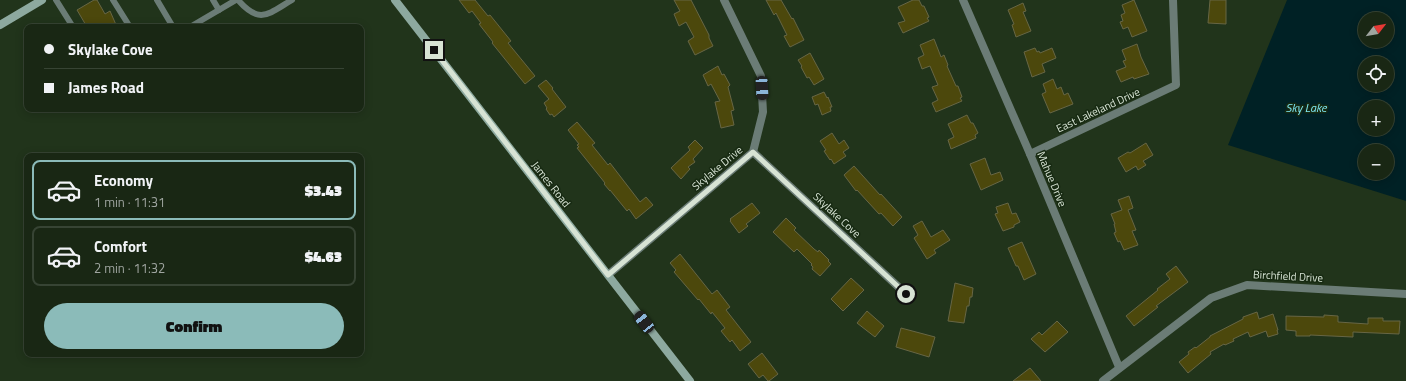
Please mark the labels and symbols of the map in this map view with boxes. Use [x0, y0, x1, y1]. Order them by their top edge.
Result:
north arrow [1358, 12, 1394, 48]
route end [425, 41, 443, 59]
car [755, 76, 769, 100]
street label: East Lakeland Drive [1054, 83, 1143, 136]
water label: Sky Lake [1285, 98, 1328, 117]
street label: Skylake Drive [688, 142, 746, 194]
street label: Mahue Drive [1033, 149, 1071, 209]
street label: James Road [528, 157, 574, 211]
street label: Skylake Cove [810, 189, 865, 242]
street label: Birchfield Drive [1253, 266, 1324, 286]
route start [897, 285, 915, 303]
car [632, 309, 656, 335]

